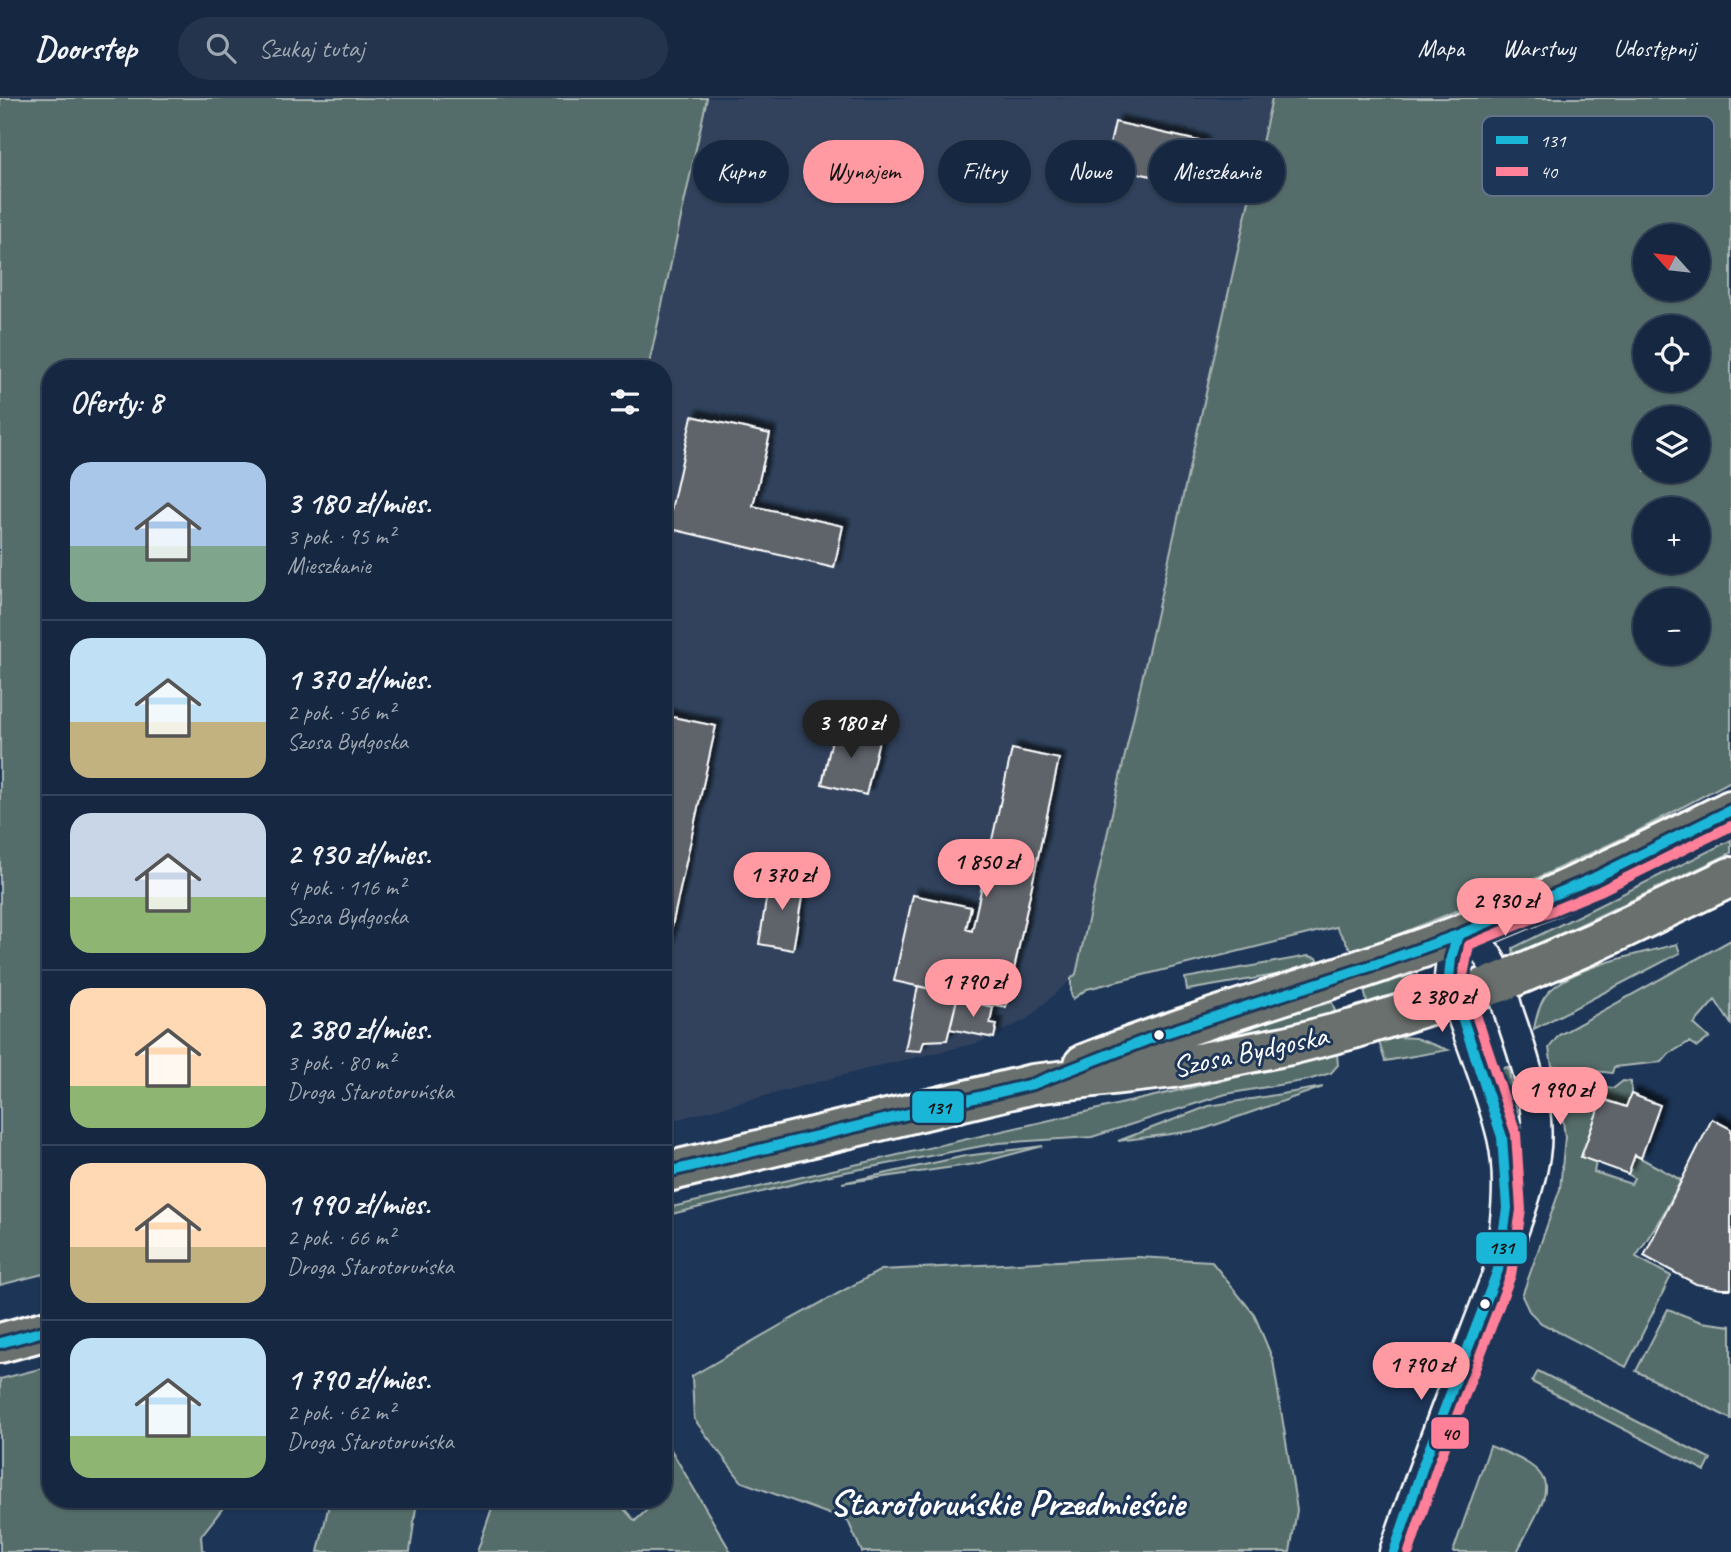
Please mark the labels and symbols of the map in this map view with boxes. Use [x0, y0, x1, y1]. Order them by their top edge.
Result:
legend [1482, 116, 1714, 196]
text: 131 [1540, 129, 1567, 153]
text: 40 [1540, 160, 1559, 184]
north arrow [1633, 224, 1710, 301]
pin: 3 180 zł [779, 700, 923, 760]
pin: 1 850 zł [914, 840, 1058, 899]
pin: 1 370 zł [710, 852, 854, 912]
pin: 2 930 zł [1433, 878, 1577, 938]
pin: 1 790 zł [901, 960, 1045, 1019]
pin: 2 380 zł [1370, 974, 1514, 1034]
street label: Szosa Bydgoska [1169, 1016, 1333, 1086]
unlabelled marker [1152, 1028, 1166, 1042]
pin: 1 990 zł [1488, 1068, 1632, 1127]
line badge: 131 [911, 1090, 965, 1124]
text: 131 [925, 1096, 953, 1120]
line badge: 131 [1475, 1231, 1528, 1265]
text: 131 [1488, 1236, 1516, 1260]
unlabelled marker [1478, 1297, 1492, 1311]
pin: 1 790 zł [1349, 1342, 1493, 1402]
line badge: 40 [1430, 1416, 1470, 1450]
text: 40 [1441, 1422, 1461, 1446]
district label: Starotoruńskie Przedmieście [829, 1479, 1187, 1526]

